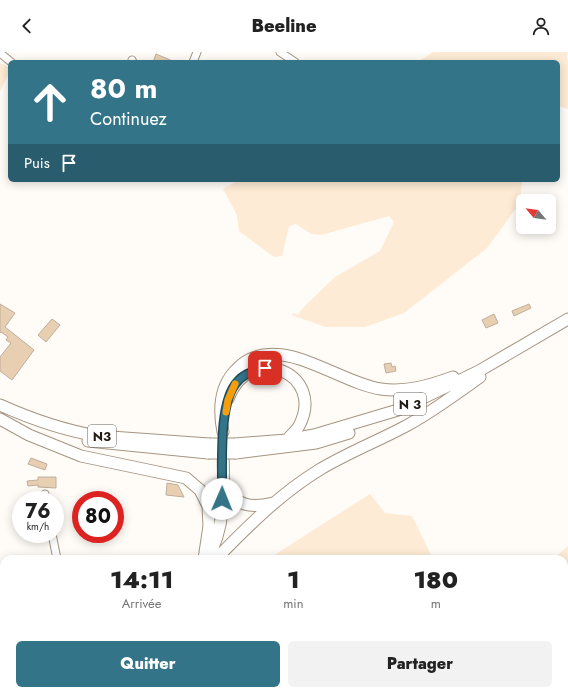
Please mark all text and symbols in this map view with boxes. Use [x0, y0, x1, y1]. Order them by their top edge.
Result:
text: Beeline [251, 13, 317, 39]
icon: back [16, 15, 38, 37]
icon: person [530, 15, 552, 37]
text: 80 m [90, 68, 157, 109]
icon: ahead [24, 76, 76, 128]
text: Continuez [90, 106, 167, 132]
text: Puis [24, 152, 50, 174]
icon: arrive [58, 152, 80, 174]
north arrow [516, 194, 556, 234]
map controls [516, 194, 556, 234]
pin [248, 351, 282, 385]
icon: arrive [254, 357, 276, 379]
road number: N 3 [394, 393, 426, 415]
road number: N3 [88, 425, 116, 447]
position arrow [201, 478, 243, 520]
speed limit sign: 80 [72, 491, 124, 543]
text: 76 [25, 497, 51, 526]
text: km/h [27, 519, 49, 534]
text: 14:11 [110, 562, 173, 597]
text: 1 [287, 562, 300, 597]
text: 180 [413, 562, 458, 597]
text: Arrivée [122, 594, 162, 613]
text: min [283, 594, 304, 613]
text: m [431, 594, 441, 613]
button: Quitter [16, 641, 280, 687]
button: Partager [288, 641, 552, 687]

